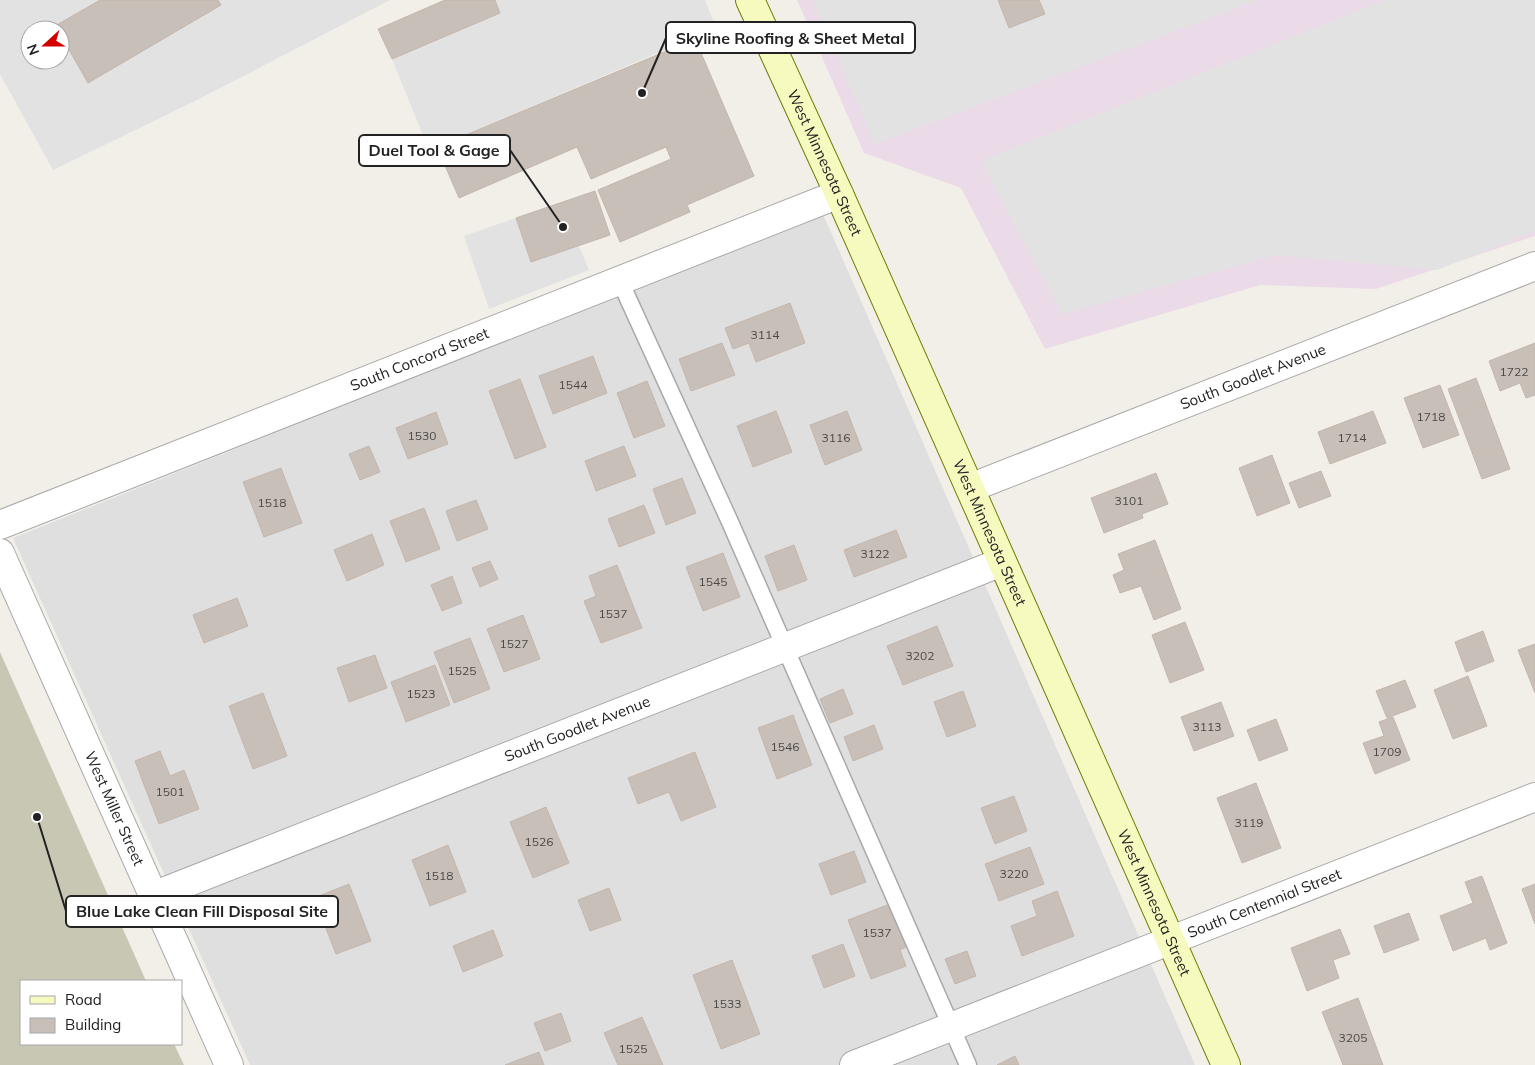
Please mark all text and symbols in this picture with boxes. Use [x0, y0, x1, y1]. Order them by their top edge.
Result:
north arrow [20, 20, 70, 70]
callout: Skyline Roofing & Sheet Metal [666, 22, 915, 53]
text: Skyline Roofing & Sheet Metal [676, 28, 904, 48]
text: N [23, 41, 43, 58]
street label: West Minnesota Street [783, 87, 866, 239]
callout: Duel Tool & Gage [359, 135, 510, 166]
text: Duel Tool & Gage [368, 140, 500, 160]
street label: South Concord Street [347, 323, 491, 395]
house number: 3114 [751, 327, 779, 342]
street label: South Goodlet Avenue [1177, 339, 1328, 414]
house number: 1722 [1500, 364, 1528, 379]
house number: 1544 [559, 377, 587, 392]
house number: 1718 [1417, 409, 1445, 424]
house number: 1530 [408, 428, 436, 443]
house number: 3116 [822, 430, 850, 445]
house number: 1714 [1338, 430, 1366, 445]
street label: West Minnesota Street [949, 456, 1031, 609]
house number: 3101 [1115, 493, 1143, 508]
house number: 1518 [258, 495, 286, 510]
house number: 3122 [861, 546, 889, 561]
house number: 1545 [699, 574, 727, 589]
house number: 1537 [599, 606, 627, 621]
house number: 1527 [500, 636, 528, 651]
house number: 3202 [906, 648, 934, 663]
house number: 1525 [448, 663, 476, 678]
house number: 1523 [407, 686, 435, 701]
street label: South Goodlet Avenue [502, 691, 653, 766]
house number: 3113 [1193, 719, 1221, 734]
house number: 1546 [771, 739, 799, 754]
house number: 1709 [1373, 744, 1401, 759]
street label: West Miller Street [81, 748, 149, 869]
house number: 1501 [156, 784, 184, 799]
house number: 3119 [1235, 815, 1263, 830]
street label: West Minnesota Street [1114, 826, 1195, 979]
house number: 1526 [525, 834, 553, 849]
street label: South Centennial Street [1184, 864, 1344, 942]
house number: 3220 [1000, 866, 1028, 881]
house number: 1518 [425, 868, 453, 883]
callout: Blue Lake Clean Fill Disposal Site [66, 896, 338, 927]
text: Blue Lake Clean Fill Disposal Site [76, 901, 328, 921]
house number: 1537 [863, 925, 891, 940]
legend [20, 980, 182, 1045]
text: Road [65, 990, 102, 1009]
house number: 1533 [713, 996, 741, 1011]
text: Building [65, 1015, 121, 1034]
house number: 3205 [1339, 1030, 1367, 1045]
house number: 1525 [619, 1041, 647, 1056]

